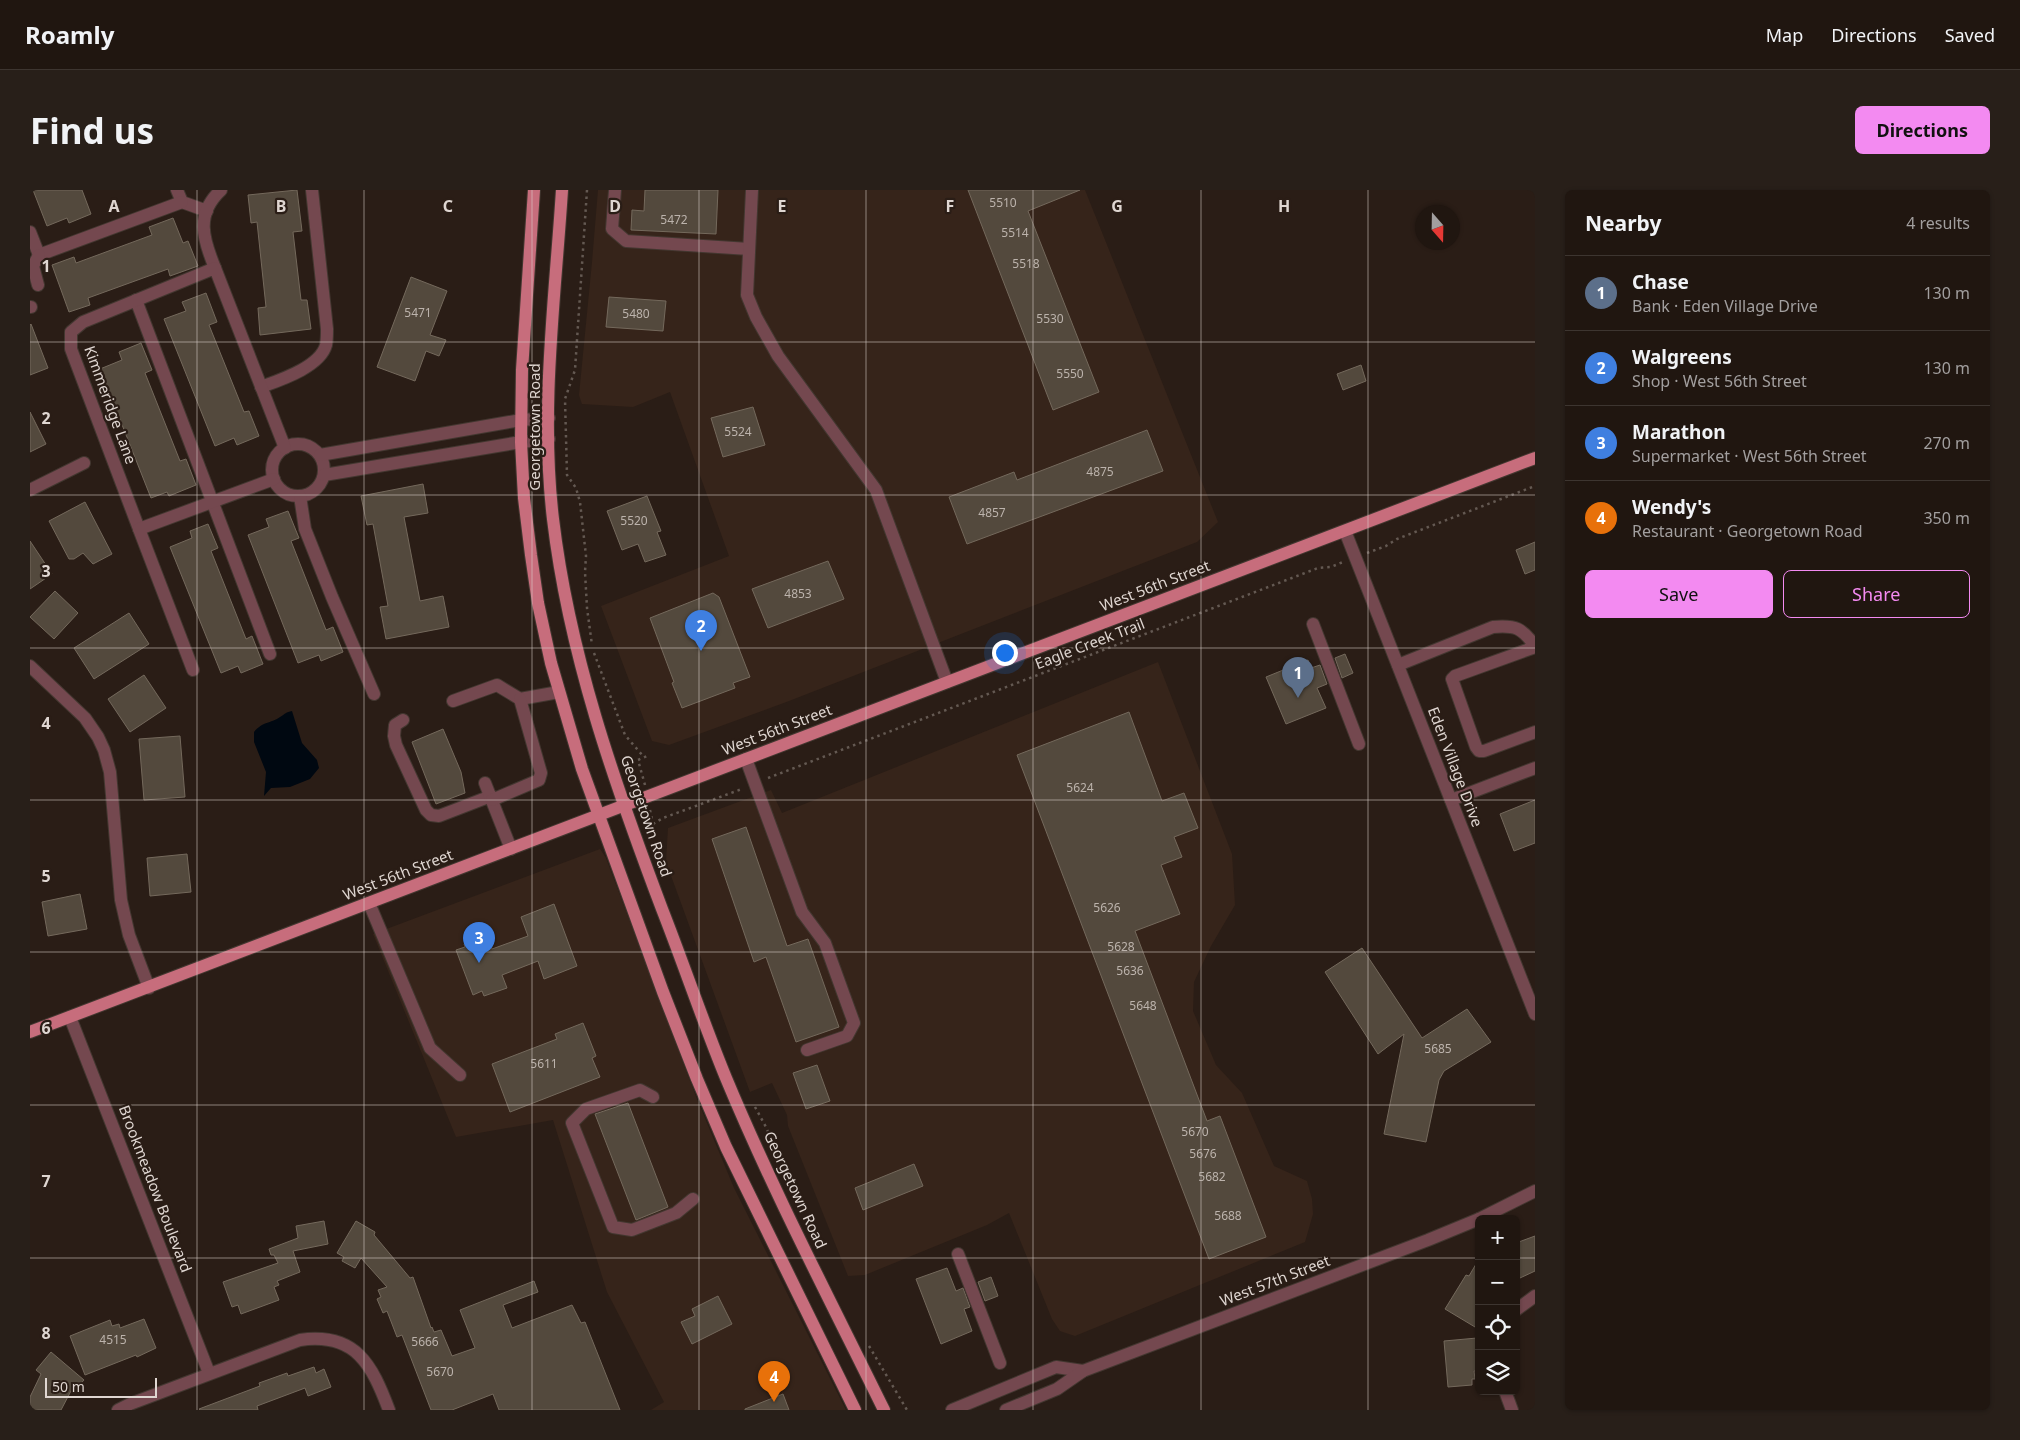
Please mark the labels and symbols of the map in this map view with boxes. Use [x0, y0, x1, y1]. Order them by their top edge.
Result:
house number: 5510 [989, 194, 1017, 211]
text: A [108, 195, 120, 217]
text: B [276, 195, 286, 217]
text: C [443, 195, 453, 217]
text: D [609, 195, 621, 217]
text: E [778, 195, 787, 217]
text: F [946, 195, 954, 217]
text: G [1111, 195, 1123, 217]
text: H [1278, 195, 1290, 217]
north arrow [1415, 205, 1460, 250]
house number: 5472 [660, 211, 688, 228]
house number: 5514 [1001, 224, 1029, 241]
text: 1 [41, 255, 51, 277]
house number: 5518 [1012, 255, 1040, 272]
house number: 5471 [404, 304, 432, 321]
house number: 5480 [622, 305, 650, 322]
house number: 5530 [1036, 310, 1064, 327]
street label: Kimmeridge Lane [80, 343, 142, 467]
street label: Georgetown Road [524, 363, 544, 491]
house number: 5550 [1056, 365, 1084, 382]
text: 2 [41, 407, 51, 429]
house number: 5524 [724, 423, 752, 440]
house number: 4875 [1086, 463, 1114, 480]
house number: 4857 [978, 504, 1006, 521]
house number: 5520 [620, 512, 648, 529]
street label: West 56th Street [1097, 555, 1213, 615]
text: 3 [41, 560, 51, 582]
house number: 4853 [784, 585, 812, 602]
pin: 2 [685, 610, 717, 651]
street label: Eagle Creek Trail [1032, 613, 1147, 673]
your location [992, 640, 1018, 666]
pin: 1 [1282, 657, 1314, 698]
street label: West 56th Street [719, 699, 835, 759]
street label: Eden Village Drive [1424, 704, 1488, 829]
text: 4 [41, 712, 51, 734]
street label: Georgetown Road [617, 752, 677, 879]
house number: 5624 [1066, 779, 1094, 796]
street label: West 56th Street [340, 844, 456, 904]
text: 5 [41, 865, 51, 887]
house number: 5626 [1093, 899, 1121, 916]
pin: 3 [463, 922, 495, 963]
house number: 5628 [1107, 938, 1135, 955]
house number: 5636 [1116, 962, 1144, 979]
house number: 5648 [1129, 997, 1157, 1014]
text: 6 [41, 1017, 51, 1039]
house number: 5685 [1424, 1040, 1452, 1057]
house number: 5611 [530, 1055, 558, 1072]
street label: Brookmeadow Boulevard [115, 1102, 197, 1275]
house number: 5670 [1181, 1123, 1209, 1140]
street label: Georgetown Road [760, 1128, 832, 1252]
house number: 5676 [1189, 1145, 1217, 1162]
house number: 5682 [1198, 1168, 1226, 1185]
text: 7 [41, 1170, 51, 1192]
house number: 5688 [1214, 1207, 1242, 1224]
street label: West 57th Street [1217, 1250, 1333, 1310]
text: 8 [41, 1322, 51, 1344]
house number: 4515 [99, 1331, 127, 1348]
house number: 5666 [411, 1333, 439, 1350]
pin: 4 [758, 1361, 790, 1402]
house number: 5670 [426, 1363, 454, 1380]
scale bar [45, 1375, 158, 1398]

